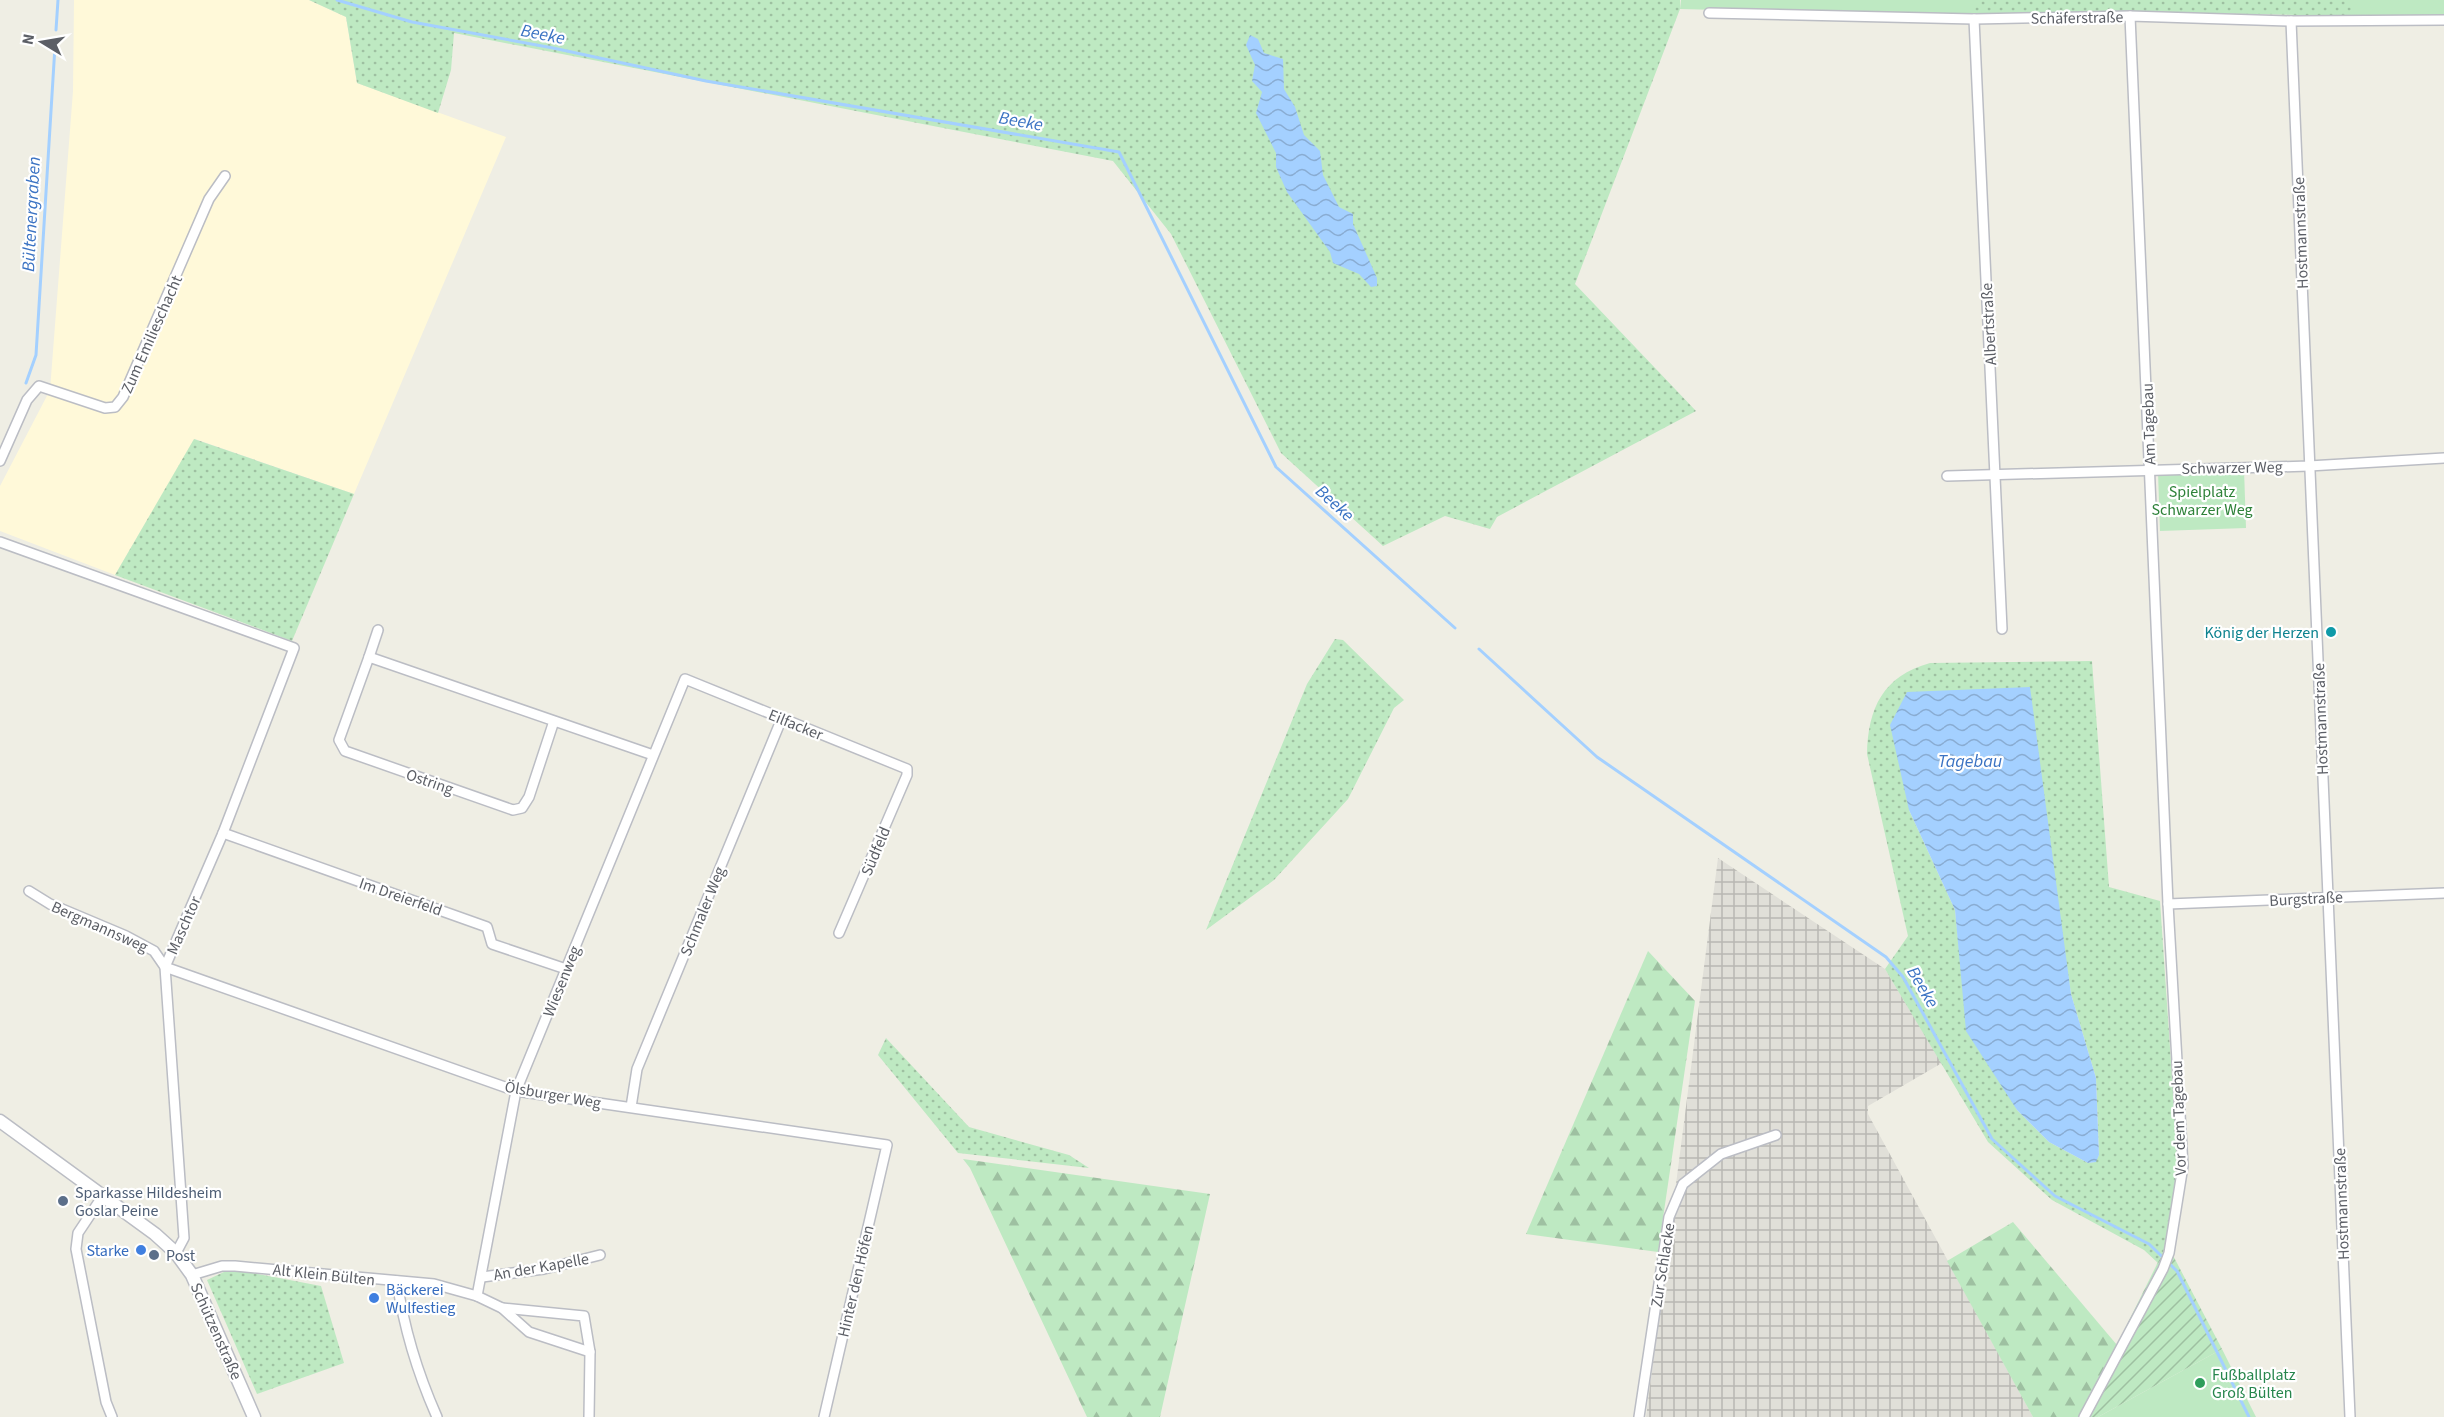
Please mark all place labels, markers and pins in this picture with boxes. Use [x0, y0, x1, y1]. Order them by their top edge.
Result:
place label: König der Herzen [2204, 622, 2319, 644]
marker: König der Herzen [2324, 625, 2338, 639]
place label: Sparkasse Hildesheim Goslar Peine [75, 1182, 222, 1222]
marker: Sparkasse Hildesheim Goslar Peine [56, 1194, 70, 1208]
place label: Starke [87, 1240, 129, 1262]
marker: Starke [134, 1243, 148, 1257]
place label: Post [166, 1245, 196, 1267]
marker: Post [147, 1248, 161, 1262]
place label: Bäckerei Wulfestieg [386, 1279, 455, 1319]
marker: Bäckerei Wulfestieg [367, 1291, 381, 1305]
place label: Fußballplatz Groß Bülten [2212, 1364, 2296, 1404]
marker: Fußballplatz Groß Bülten [2193, 1376, 2207, 1390]

